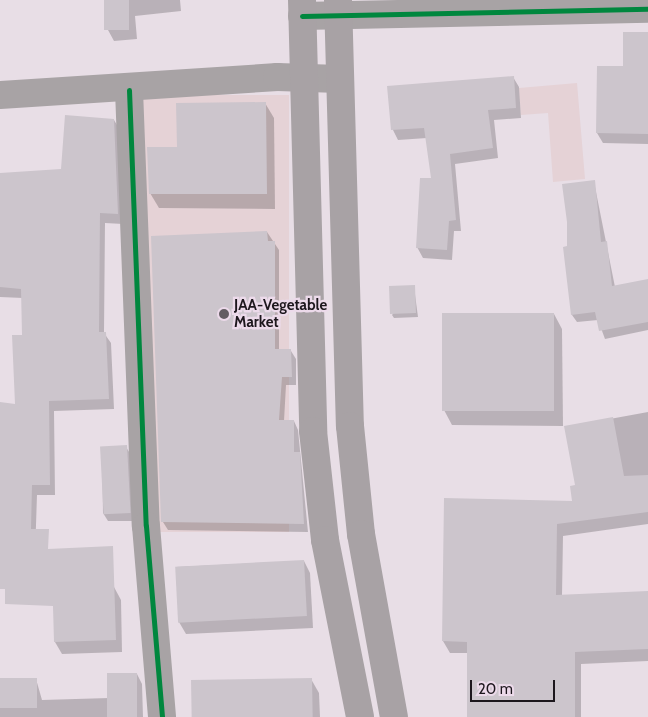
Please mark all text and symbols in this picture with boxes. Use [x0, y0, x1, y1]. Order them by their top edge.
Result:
place label: JAA-Vegetable Market [234, 296, 327, 331]
marker: JAA-Vegetable Market [218, 308, 230, 320]
scale bar [473, 670, 558, 702]
text: 20 m [478, 680, 513, 698]

